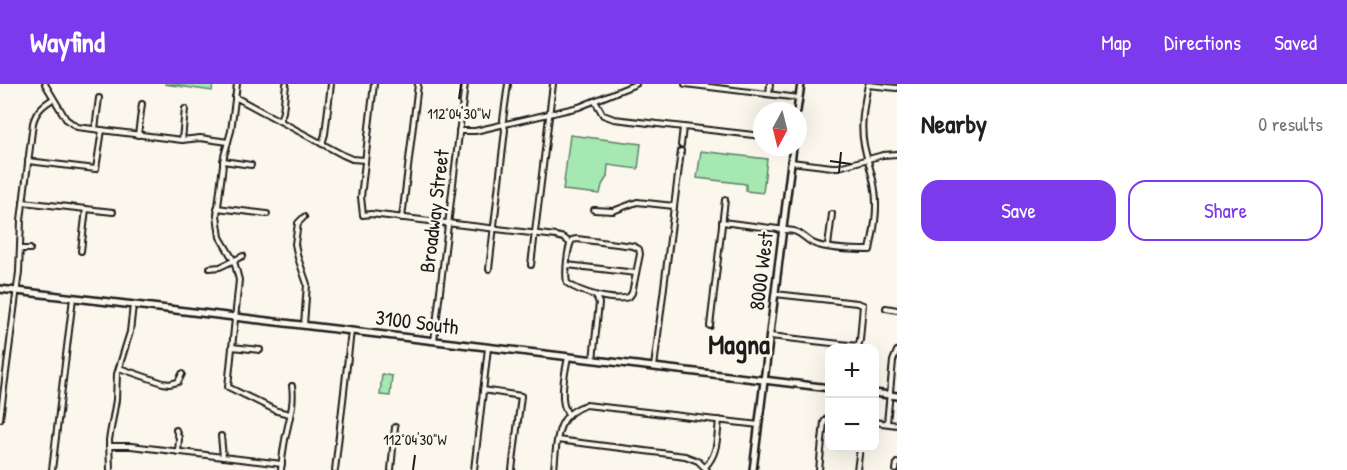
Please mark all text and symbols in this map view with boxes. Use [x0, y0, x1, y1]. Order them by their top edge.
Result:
text: Wayfind [30, 23, 105, 61]
text: Map [1101, 28, 1131, 57]
text: Directions [1164, 28, 1241, 57]
text: Saved [1274, 28, 1317, 57]
north arrow [753, 102, 807, 156]
text: 112°04'30"W [427, 103, 491, 124]
text: Nearby [921, 106, 987, 141]
text: 0 results [1258, 110, 1323, 137]
street label: Broadway Street [412, 147, 456, 274]
button: Save [921, 180, 1116, 241]
button: Share [1128, 180, 1323, 241]
street label: 8000 West [742, 229, 780, 312]
street label: 3100 South [374, 303, 460, 341]
district label: Magna [708, 326, 770, 364]
map controls [825, 344, 879, 452]
button: + [825, 344, 879, 398]
button: − [825, 398, 879, 452]
text: 112°04'30"W [383, 429, 447, 450]

